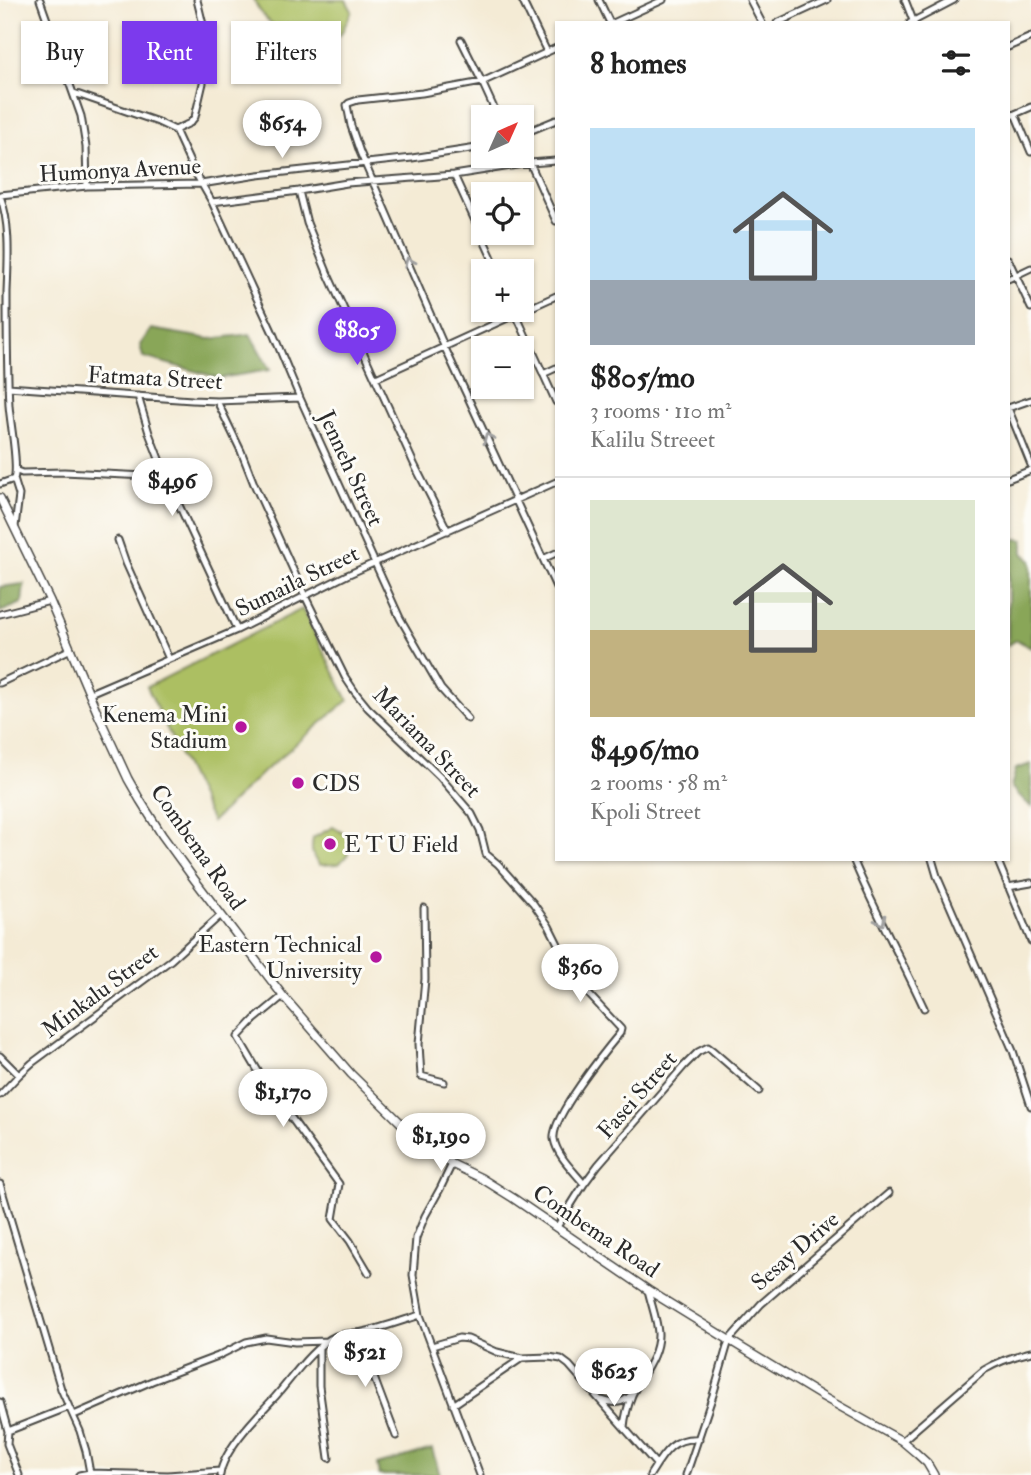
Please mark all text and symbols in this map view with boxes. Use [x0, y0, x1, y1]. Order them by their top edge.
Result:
chip: Buy [21, 21, 108, 84]
chip: Rent [122, 21, 217, 84]
chip: Filters [231, 21, 341, 84]
icon: filters [937, 44, 975, 82]
text: 8 homes [590, 45, 687, 82]
pin: $654 [241, 100, 323, 160]
north arrow [471, 105, 534, 168]
map controls [471, 105, 534, 399]
text: $654 [259, 108, 305, 137]
street label: Humonya Avenue [38, 151, 202, 189]
icon: home [720, 173, 846, 299]
button: locate [471, 182, 534, 245]
one-way arrow [403, 257, 417, 269]
button: + [471, 259, 534, 322]
pin: $805 [316, 308, 398, 367]
text: $805 [334, 315, 380, 344]
button: − [471, 336, 534, 399]
text: $805/mo [590, 359, 695, 396]
street label: Fatmata Street [87, 360, 223, 396]
text: 3 rooms · 110 m² [590, 396, 731, 425]
street label: Jenneh Street [311, 405, 390, 530]
text: Kalilu Streeet [590, 425, 715, 454]
one-way arrow [482, 433, 496, 445]
pin: $496 [131, 458, 213, 518]
text: $496 [148, 466, 196, 495]
street label: Sumaila Street [231, 539, 363, 623]
icon: home [720, 545, 846, 671]
street label: Mariama Street [367, 680, 487, 804]
place label: Kenema Mini Stadium [102, 700, 227, 755]
marker: Kenema Mini Stadium [233, 719, 249, 735]
text: $496/mo [590, 731, 699, 768]
text: 2 rooms · 58 m² [590, 768, 727, 797]
place label: CDS [312, 769, 360, 798]
marker: CDS [290, 775, 306, 791]
street label: Combema Road [144, 779, 252, 915]
text: Kpoli Street [590, 797, 701, 826]
place label: E T U Field [344, 830, 458, 859]
marker: E T U Field [322, 836, 338, 852]
one-way arrow [872, 914, 886, 926]
place label: Eastern Technical University [198, 930, 363, 985]
street label: Minkalu Street [36, 938, 164, 1044]
pin: $360 [539, 944, 621, 1004]
marker: Eastern Technical University [368, 949, 384, 965]
text: $360 [557, 952, 603, 981]
street label: Fasei Street [591, 1045, 683, 1145]
pin: $1,170 [226, 1070, 340, 1129]
text: $1,170 [254, 1077, 312, 1106]
pin: $1,190 [384, 1114, 498, 1173]
text: $1,190 [412, 1121, 470, 1150]
street label: Combema Road [527, 1178, 665, 1284]
street label: Sesay Drive [745, 1205, 845, 1297]
pin: $521 [324, 1330, 406, 1389]
text: $521 [344, 1337, 386, 1366]
pin: $625 [573, 1348, 655, 1408]
text: $625 [591, 1356, 637, 1385]

